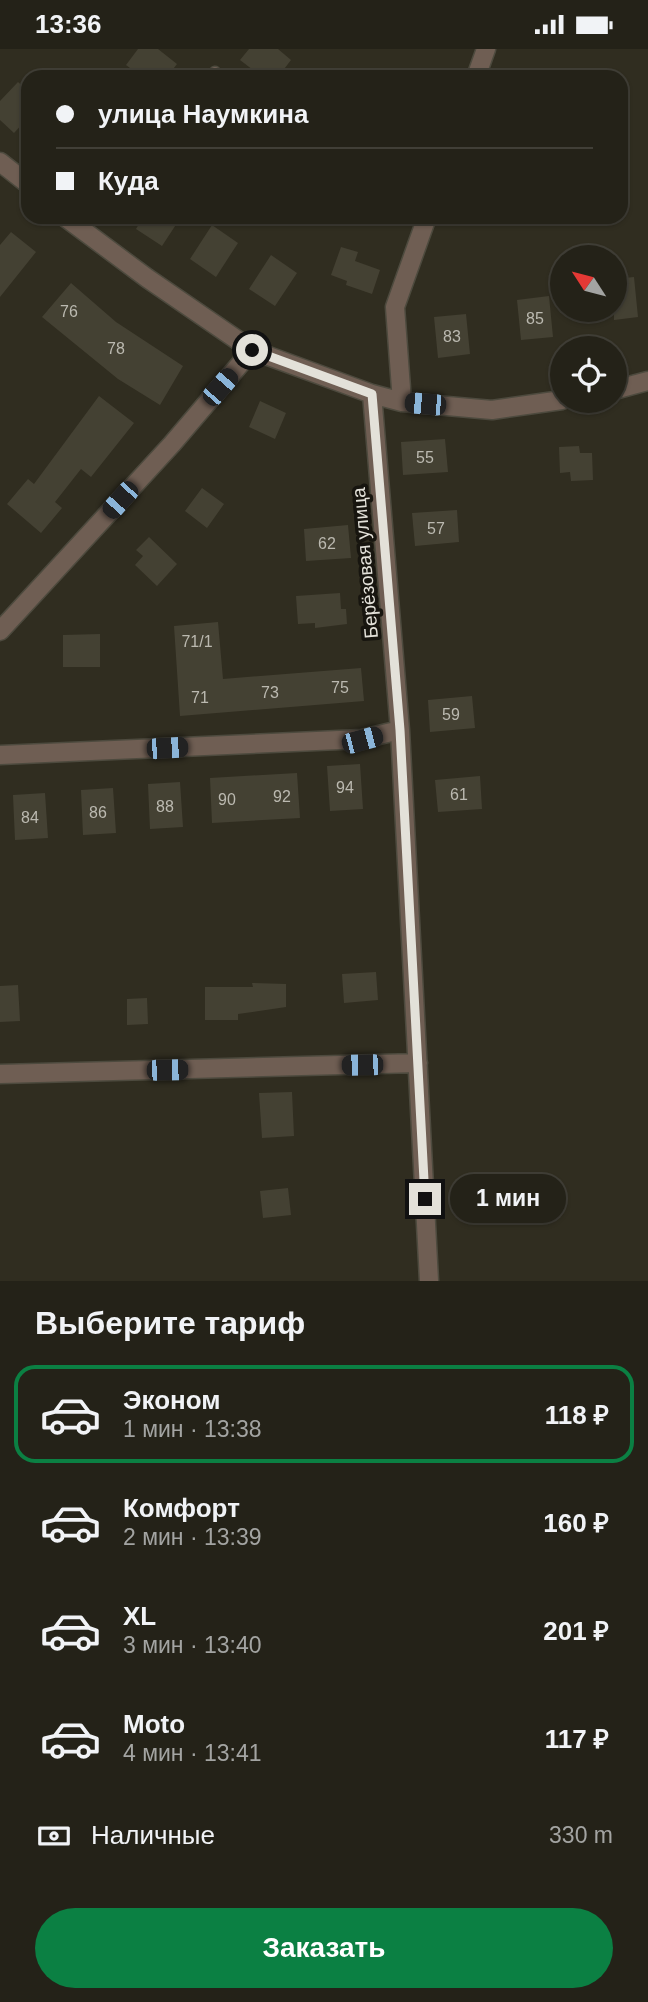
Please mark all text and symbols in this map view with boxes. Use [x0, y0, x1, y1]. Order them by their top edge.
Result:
text: 13:36 [35, 9, 102, 39]
text: улица Наумкина [98, 99, 308, 129]
text: Куда [98, 166, 159, 196]
north arrow [550, 245, 626, 322]
map controls [550, 245, 627, 413]
house number: 76 [60, 303, 78, 320]
house number: 85 [526, 310, 544, 327]
house number: 83 [443, 328, 461, 345]
route start [236, 334, 268, 366]
button: locate [550, 336, 627, 413]
house number: 78 [107, 340, 125, 357]
car [199, 364, 242, 410]
car [404, 392, 447, 416]
house number: 55 [416, 449, 434, 466]
car [99, 477, 142, 523]
street label: Берёзовая улица [348, 486, 382, 639]
house number: 57 [427, 520, 445, 537]
house number: 62 [318, 535, 336, 552]
house number: 71/1 [181, 633, 213, 650]
house number: 75 [331, 679, 349, 696]
house number: 73 [261, 684, 279, 701]
house number: 71 [191, 689, 209, 706]
house number: 59 [442, 706, 460, 723]
car [339, 724, 386, 756]
car [146, 736, 189, 760]
house number: 94 [336, 779, 354, 796]
house number: 61 [450, 786, 468, 803]
house number: 92 [273, 788, 291, 805]
house number: 90 [218, 791, 236, 808]
house number: 88 [156, 798, 174, 815]
house number: 86 [89, 804, 107, 821]
house number: 84 [21, 809, 39, 826]
car [341, 1054, 384, 1076]
car [146, 1059, 189, 1081]
callout: 1 мин [450, 1175, 565, 1223]
route end [409, 1183, 441, 1215]
text: 1 мин [476, 1185, 540, 1211]
text: Выберите тариф [35, 1305, 305, 1341]
icon: car [39, 1383, 102, 1446]
text: Эконом [123, 1385, 221, 1415]
text: 118 ₽ [545, 1400, 609, 1430]
text: 1 мин · 13:38 [123, 1416, 262, 1442]
icon: car [39, 1491, 102, 1554]
text: Комфорт [123, 1493, 240, 1523]
text: 160 ₽ [543, 1508, 609, 1538]
text: 2 мин · 13:39 [123, 1524, 262, 1550]
icon: car [39, 1599, 102, 1662]
text: XL [123, 1601, 156, 1631]
text: 201 ₽ [543, 1616, 609, 1646]
text: 3 мин · 13:40 [123, 1632, 262, 1658]
icon: car [39, 1707, 102, 1770]
text: Moto [123, 1709, 185, 1739]
text: 117 ₽ [545, 1724, 609, 1754]
text: 4 мин · 13:41 [123, 1740, 262, 1766]
icon: cash [35, 1817, 73, 1855]
text: Наличные [91, 1820, 215, 1850]
text: 330 m [549, 1822, 613, 1848]
button: Заказать [35, 1908, 613, 1988]

